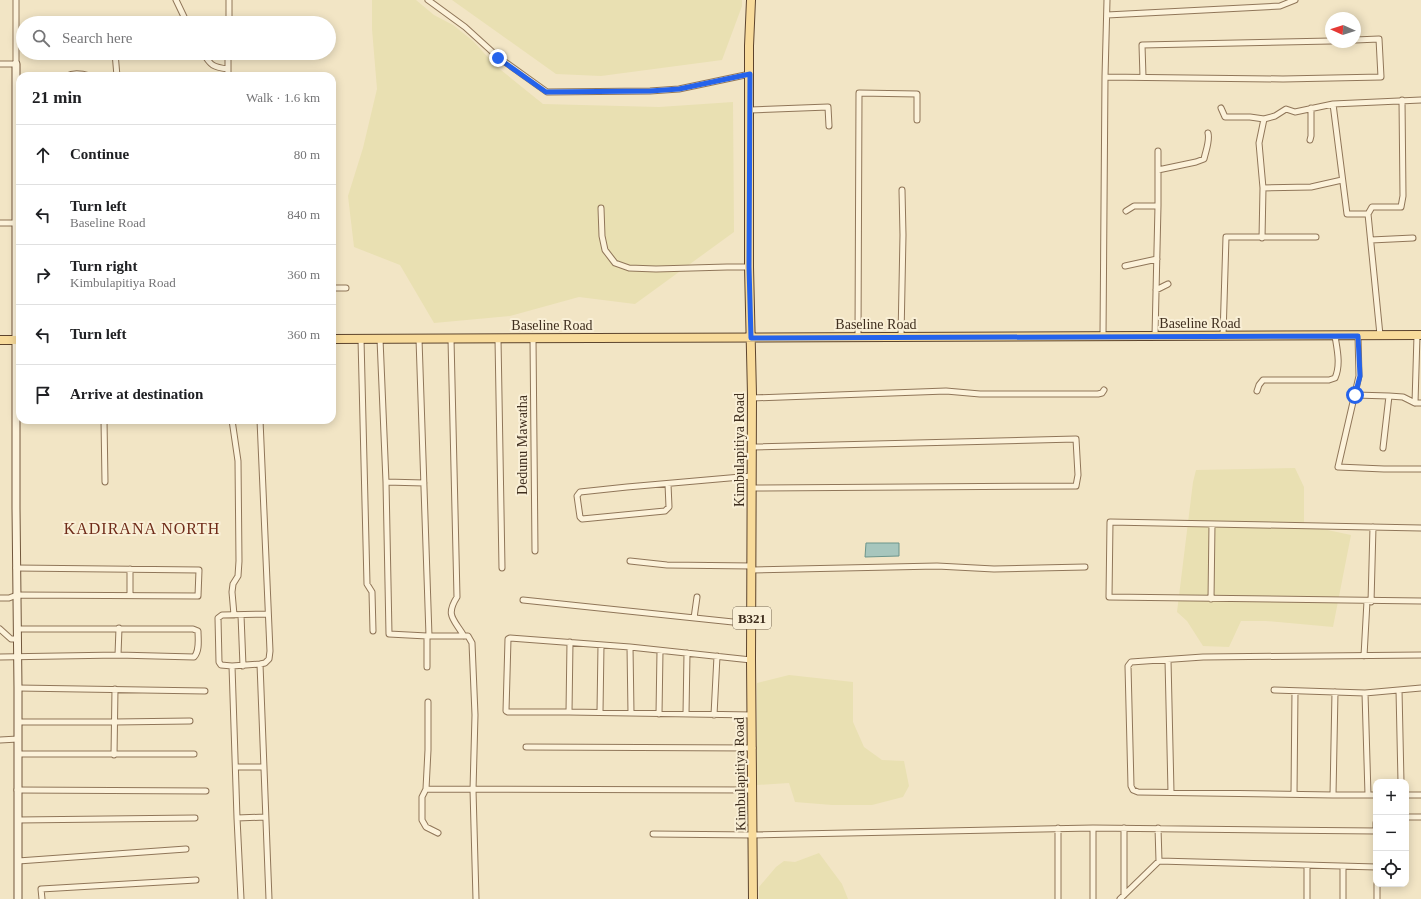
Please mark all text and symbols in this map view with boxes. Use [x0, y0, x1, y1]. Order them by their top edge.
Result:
north arrow [1325, 12, 1361, 48]
search box [16, 16, 336, 60]
icon: search [30, 27, 52, 49]
text: Search here [62, 30, 132, 46]
route end [489, 49, 507, 67]
text: 21 min [32, 88, 82, 107]
text: Walk · 1.6 km [246, 90, 320, 105]
icon: ahead [32, 144, 54, 166]
text: Continue [70, 146, 129, 162]
text: 80 m [294, 147, 320, 162]
text: Turn left [70, 198, 127, 214]
icon: left [32, 204, 54, 226]
text: 840 m [287, 207, 320, 222]
text: Baseline Road [70, 215, 145, 230]
text: Turn right [70, 258, 137, 274]
icon: right [32, 264, 54, 286]
text: 360 m [287, 267, 320, 282]
text: Kimbulapitiya Road [70, 275, 176, 290]
street label: Baseline Road [1159, 316, 1241, 331]
street label: Baseline Road [835, 317, 917, 332]
street label: Baseline Road [511, 318, 593, 333]
icon: left [32, 324, 54, 346]
text: Turn left [70, 326, 127, 342]
text: 360 m [287, 327, 320, 342]
icon: arrive [32, 384, 54, 406]
text: Arrive at destination [70, 386, 203, 402]
route start [1346, 386, 1364, 404]
street label: Kimbulapitiya Road [732, 393, 747, 507]
street label: Dedunu Mawatha [515, 394, 530, 495]
district label: KADIRANA NORTH [64, 520, 220, 537]
road number: B321 [733, 607, 771, 629]
street label: Kimbulapitiya Road [732, 717, 748, 831]
map controls [1373, 779, 1409, 887]
button: + [1373, 779, 1409, 815]
button: − [1373, 815, 1409, 851]
button: locate [1373, 851, 1409, 887]

